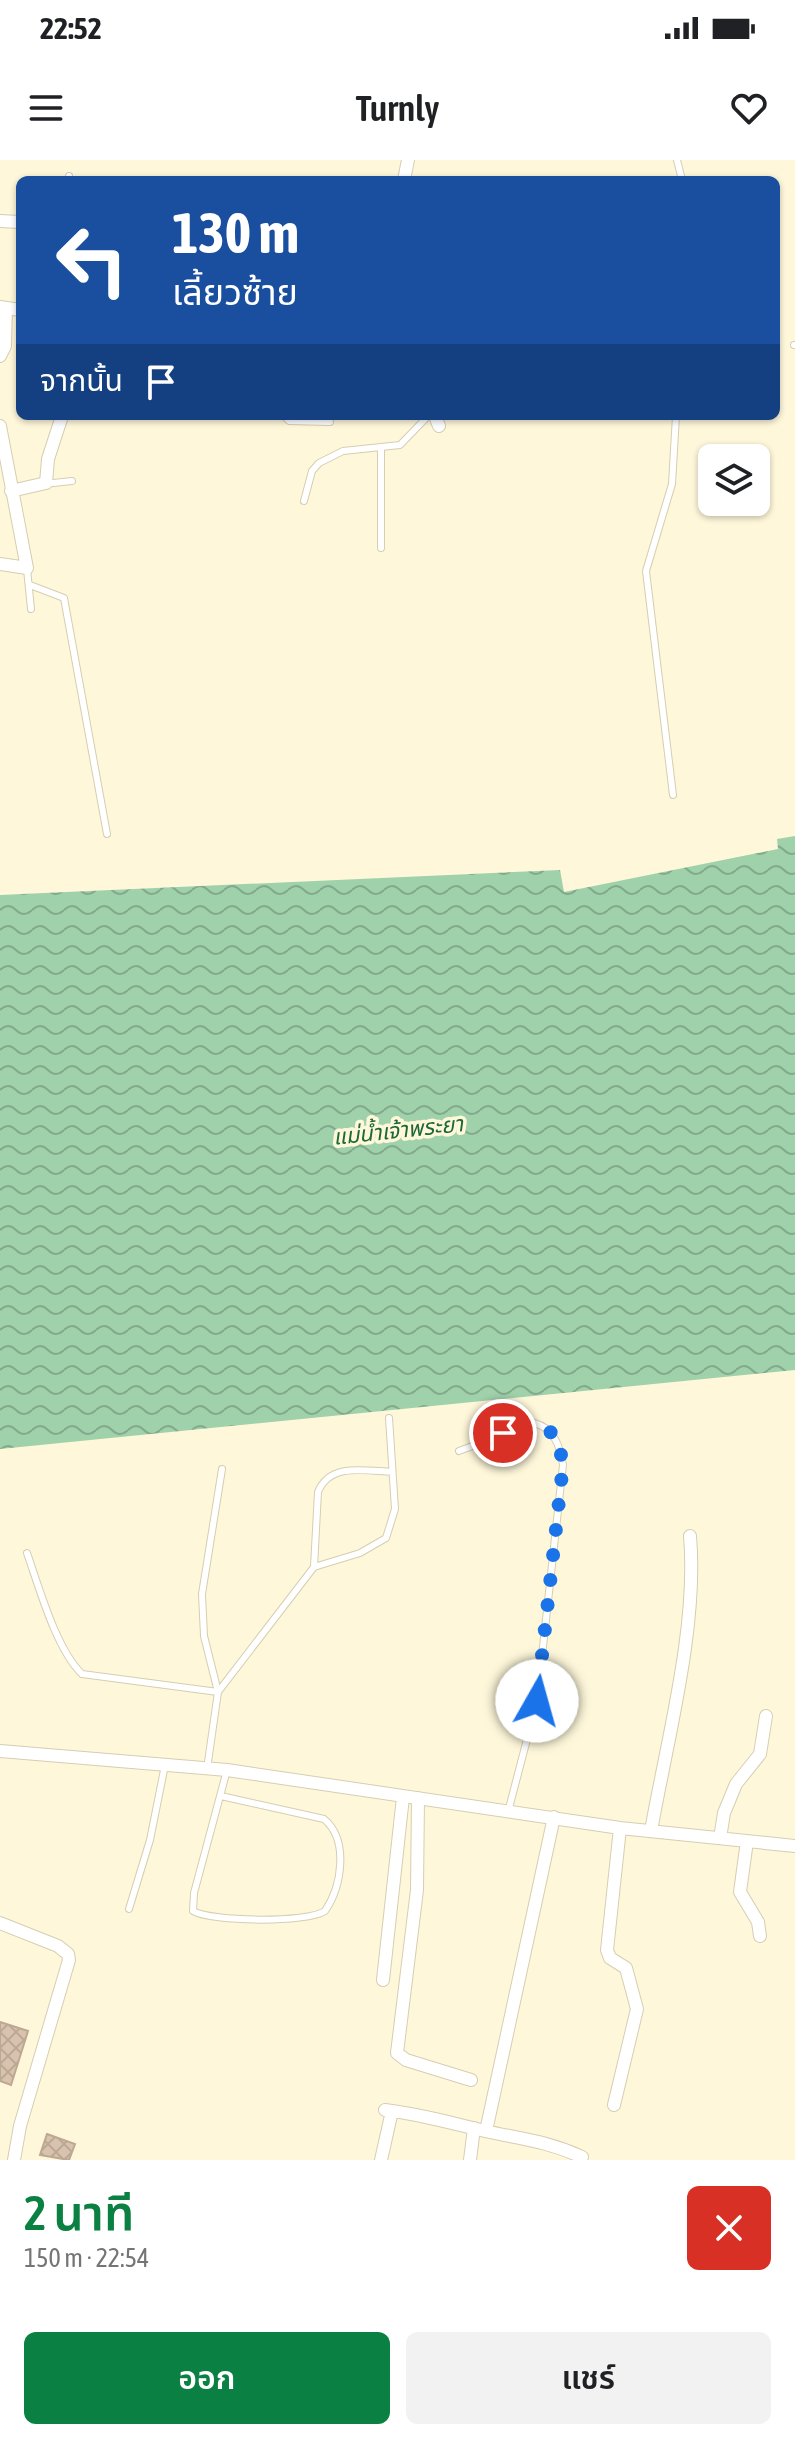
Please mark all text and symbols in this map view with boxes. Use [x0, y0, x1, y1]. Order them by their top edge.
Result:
text: 22:52 [40, 11, 102, 45]
icon: menu [24, 86, 68, 130]
icon: heart [727, 86, 771, 130]
text: Turnly [356, 87, 439, 129]
text: 130 m [172, 201, 299, 265]
icon: left [40, 208, 144, 312]
text: เลี้ยวซ้าย [172, 271, 298, 313]
icon: arrive [139, 360, 183, 404]
text: จากนั้น [40, 363, 123, 397]
map controls [698, 444, 770, 516]
button: layers [698, 444, 770, 516]
water label: แม่น้ำเจ้าพระยา [332, 1108, 465, 1150]
pin [469, 1399, 537, 1467]
icon: arrive [481, 1411, 525, 1455]
position arrow [495, 1659, 579, 1743]
text: 2 นาที [24, 2185, 134, 2240]
button: close [687, 2186, 771, 2270]
text: 150 m · 22:54 [24, 2243, 149, 2273]
button: ออก [24, 2332, 390, 2424]
button: แชร์ [406, 2332, 771, 2424]

